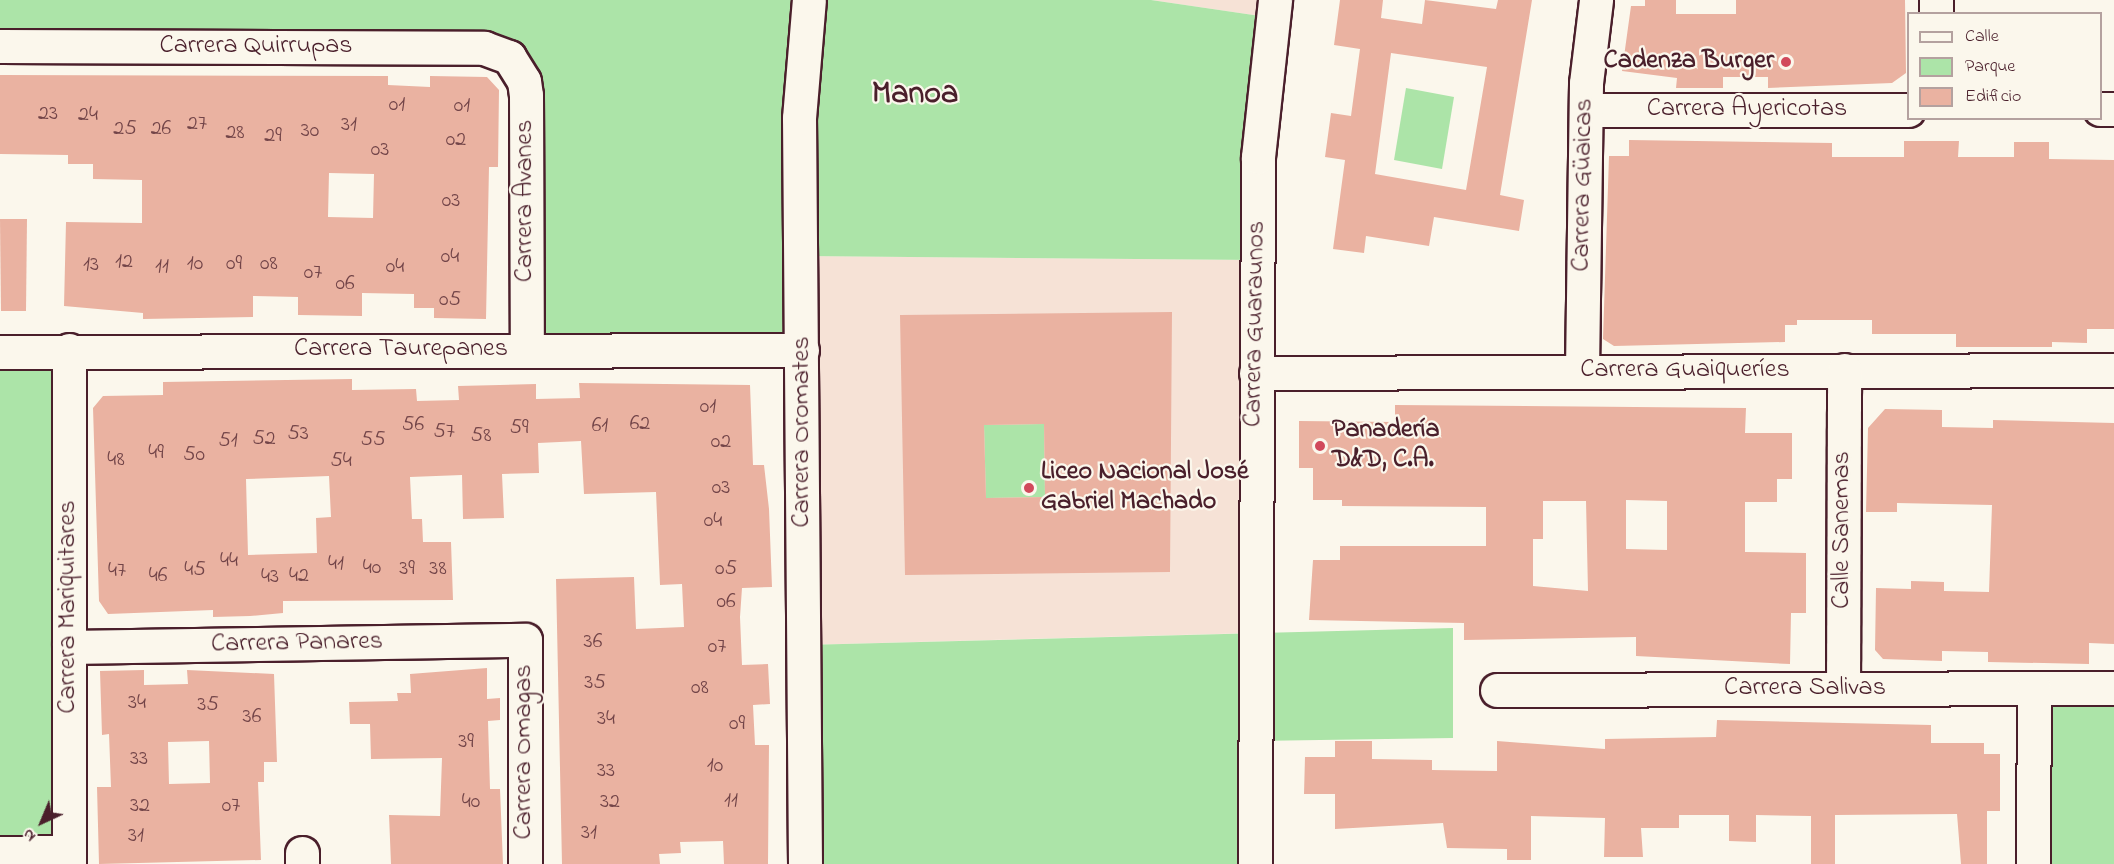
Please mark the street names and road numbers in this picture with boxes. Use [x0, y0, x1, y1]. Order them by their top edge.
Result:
street label: Carrera Quirrupas [159, 31, 353, 63]
street label: Carrera Ayericotas [1647, 94, 1847, 126]
street label: Carrera Güaicas [1567, 98, 1601, 272]
street label: Carrera Avanes [510, 120, 542, 282]
street label: Carrera Guaraunos [1239, 221, 1273, 427]
street label: Carrera Taurepanes [294, 334, 508, 366]
street label: Carrera Oromates [787, 336, 819, 528]
street label: Carrera Guaiqueríes [1580, 355, 1790, 387]
street label: Calle Sanemas [1827, 451, 1859, 609]
street label: Carrera Mariquitares [53, 500, 85, 714]
street label: Carrera Panares [211, 627, 383, 661]
street label: Carrera Omagas [509, 665, 541, 839]
street label: Carrera Salivas [1724, 673, 1886, 705]

